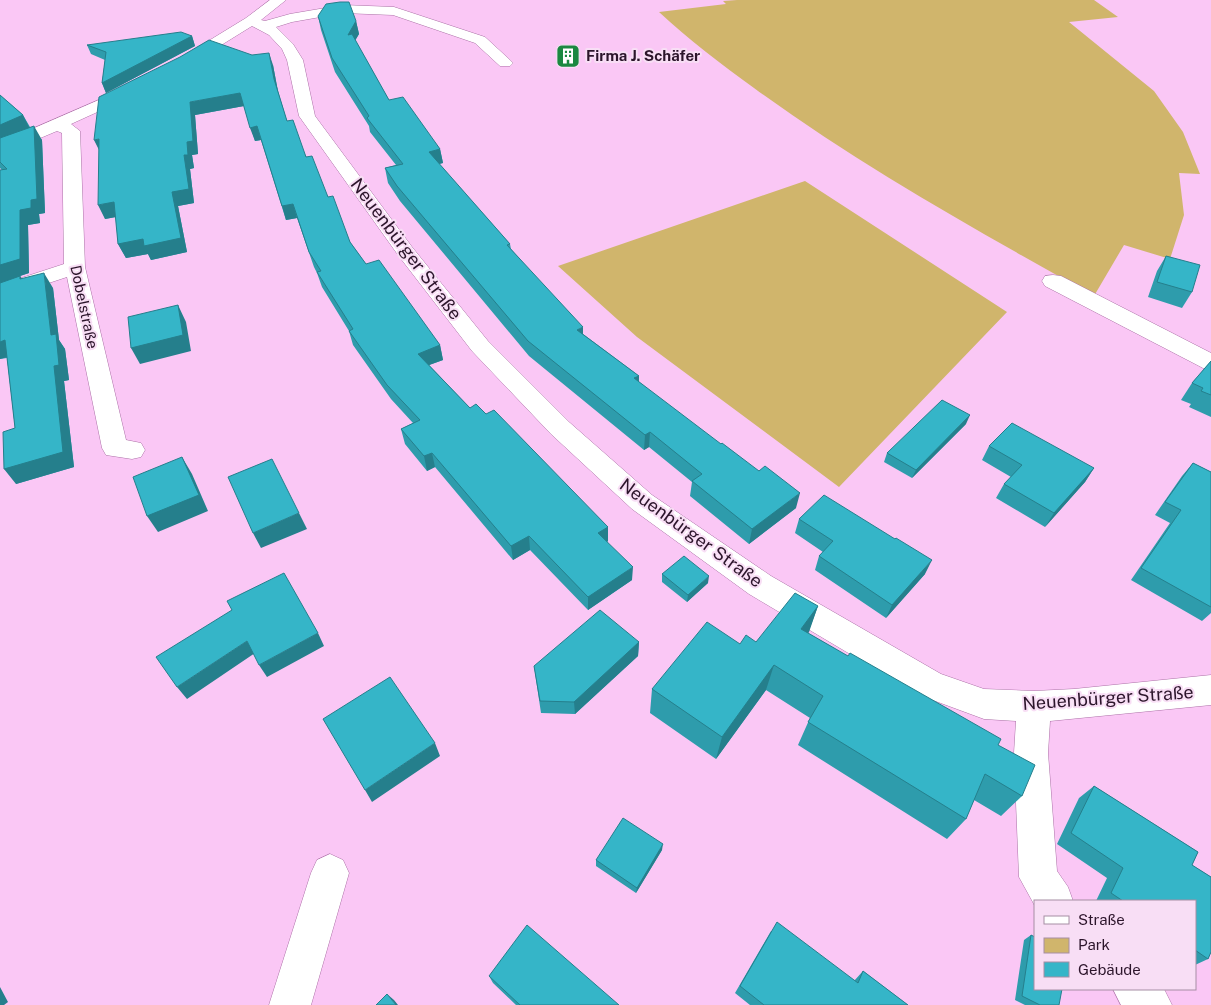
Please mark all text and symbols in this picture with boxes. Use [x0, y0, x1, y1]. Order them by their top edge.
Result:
building icon: Firma J. Schäfer [555, 43, 581, 69]
place label: Firma J. Schäfer [586, 47, 700, 64]
street label: Neuenbürger Straße [346, 174, 466, 323]
street label: Dobelstraße [67, 263, 102, 350]
street label: Neuenbürger Straße [616, 474, 767, 591]
street label: Neuenbürger Straße [1022, 681, 1194, 714]
legend [1034, 900, 1196, 990]
text: Straße [1078, 911, 1125, 928]
text: Park [1078, 936, 1110, 953]
text: Gebäude [1078, 961, 1141, 978]

